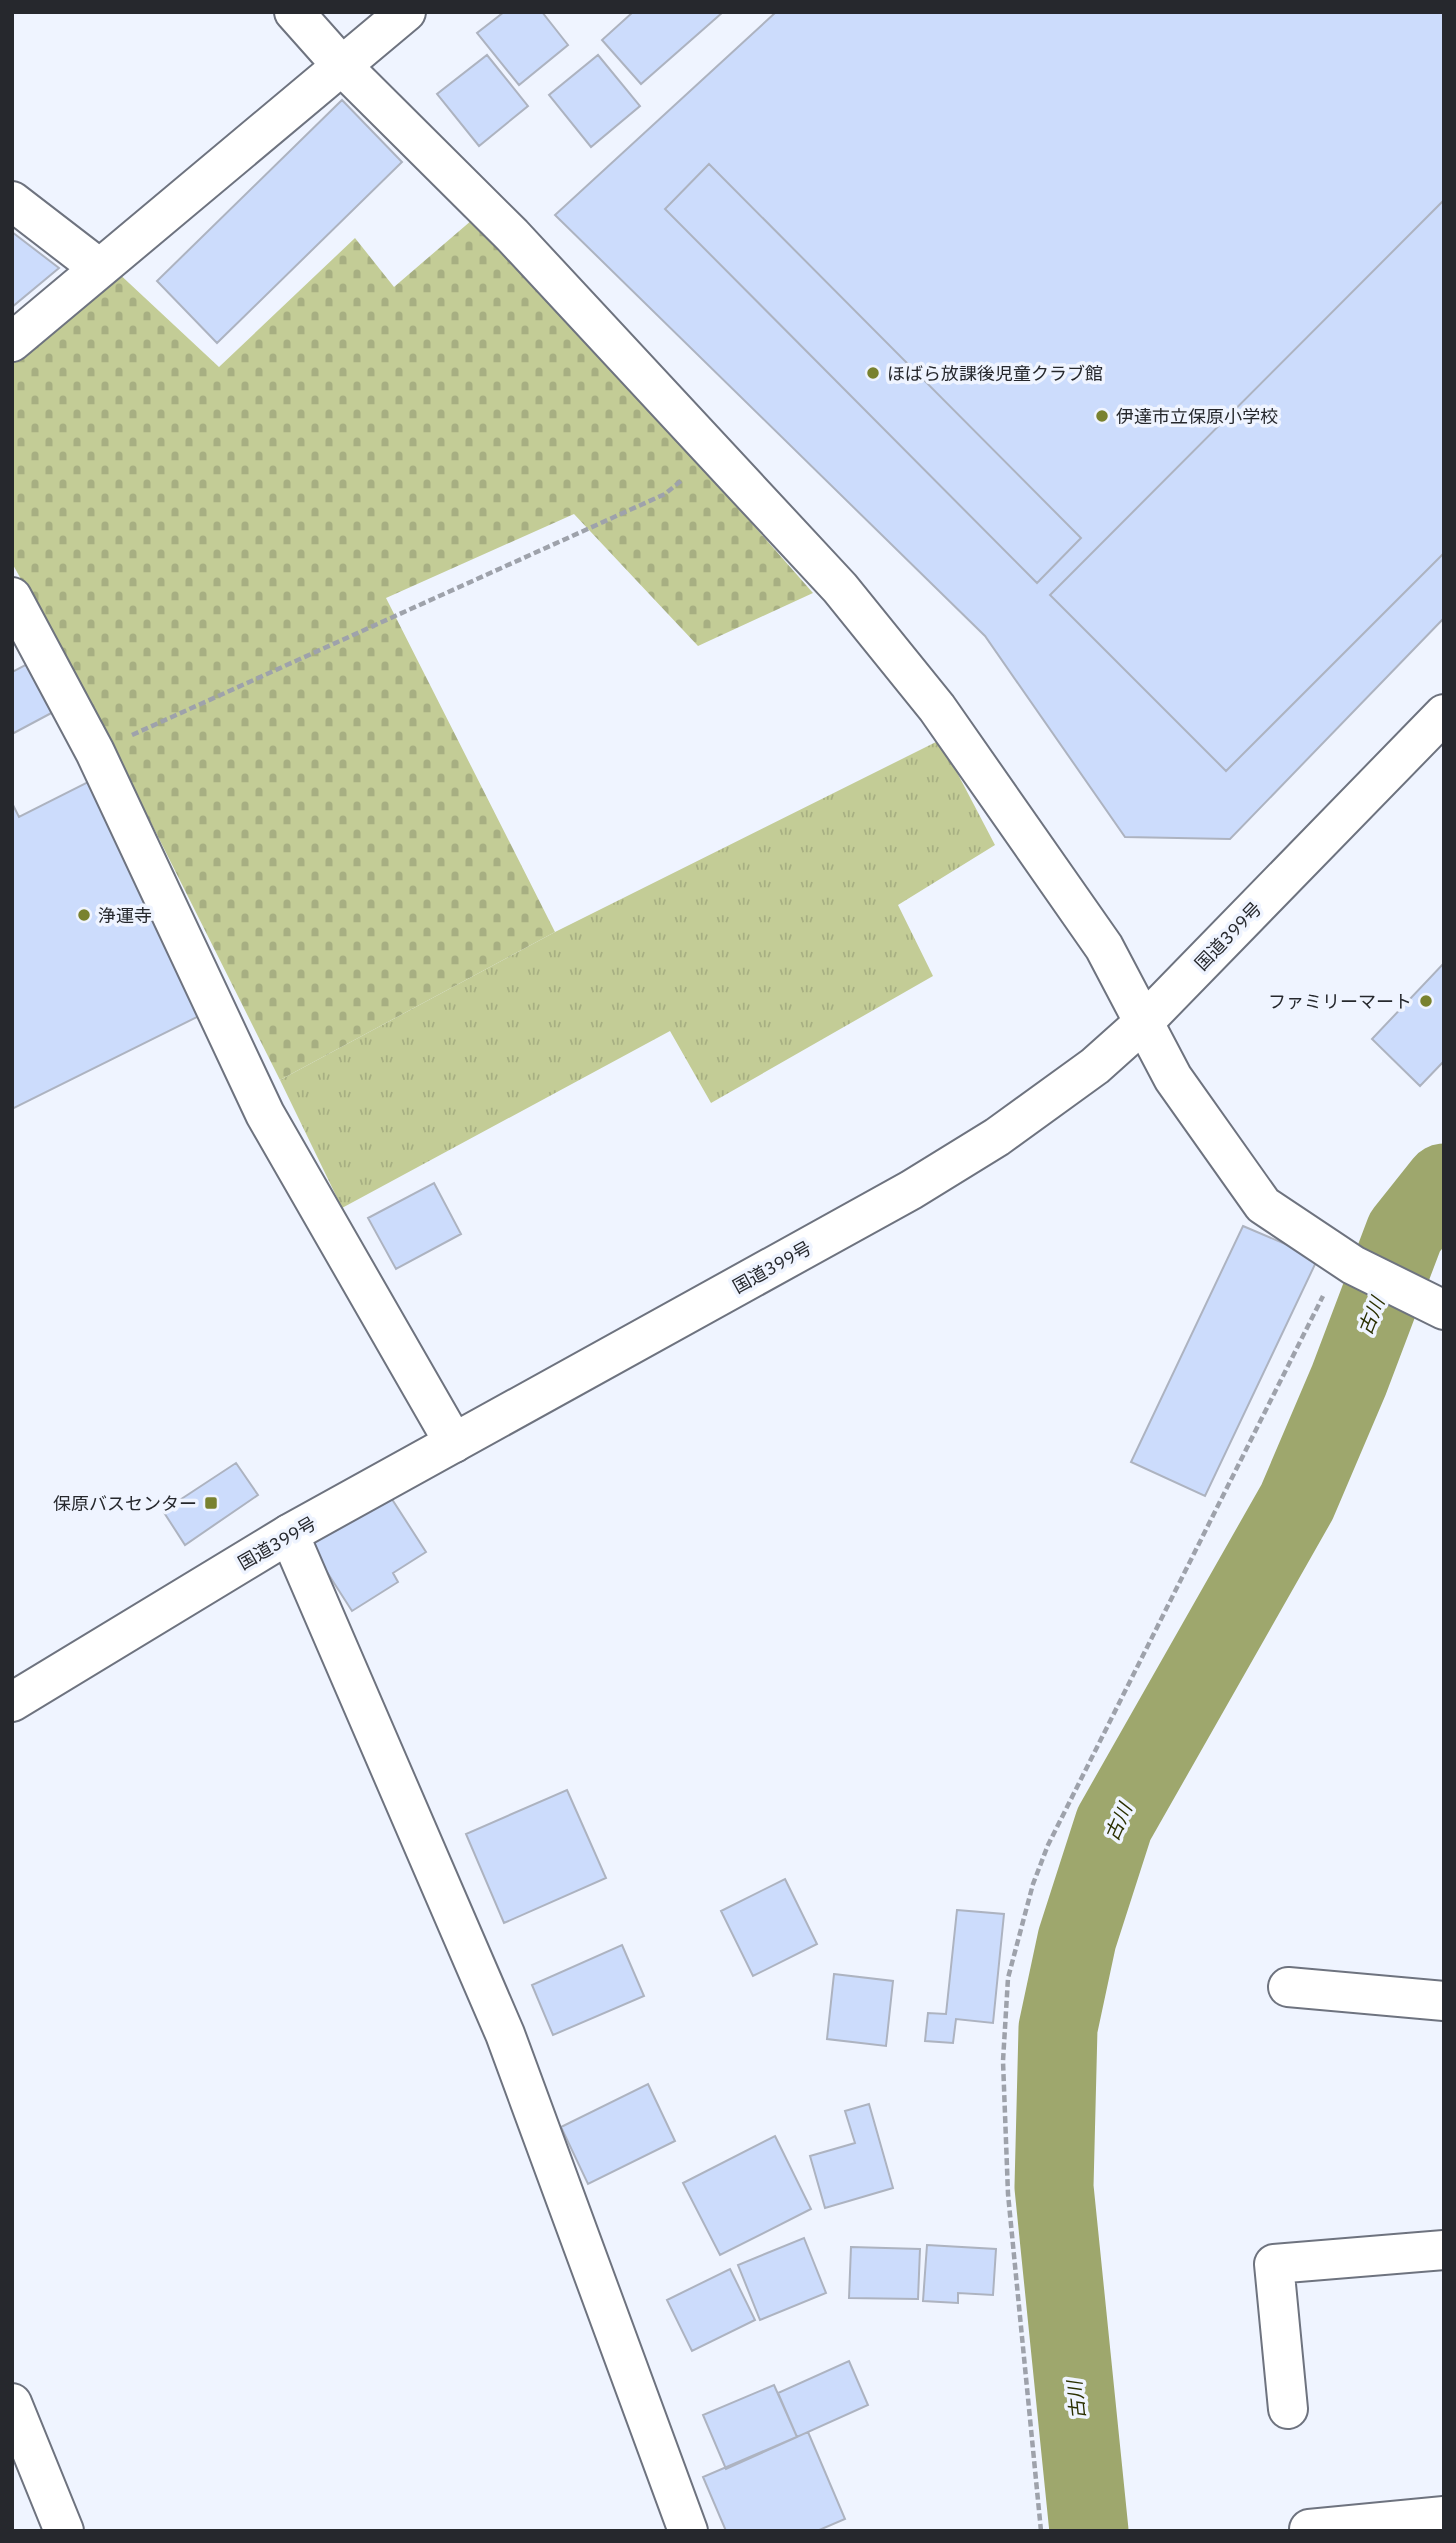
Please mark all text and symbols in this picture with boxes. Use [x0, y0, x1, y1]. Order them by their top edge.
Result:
place label: ほばら放課後児童クラブ館 [887, 362, 1103, 385]
marker: ほばら放課後児童クラブ館 [865, 365, 881, 381]
place label: 伊達市立保原小学校 [1116, 405, 1278, 428]
marker: 伊達市立保原小学校 [1094, 408, 1110, 424]
street label: 国道399号 [1190, 897, 1266, 975]
place label: 浄運寺 [98, 904, 152, 927]
marker: 浄運寺 [76, 907, 92, 923]
place label: ファミリーマート [1268, 990, 1412, 1013]
marker: ファミリーマート [1418, 993, 1434, 1009]
street label: 国道399号 [729, 1236, 815, 1298]
water label: 古川 [1353, 1292, 1390, 1338]
place label: 保原バスセンター [53, 1492, 197, 1515]
marker: 保原バスセンター [203, 1495, 219, 1511]
street label: 国道399号 [234, 1511, 320, 1575]
water label: 古川 [1099, 1798, 1138, 1844]
water label: 古川 [1062, 2378, 1090, 2420]

